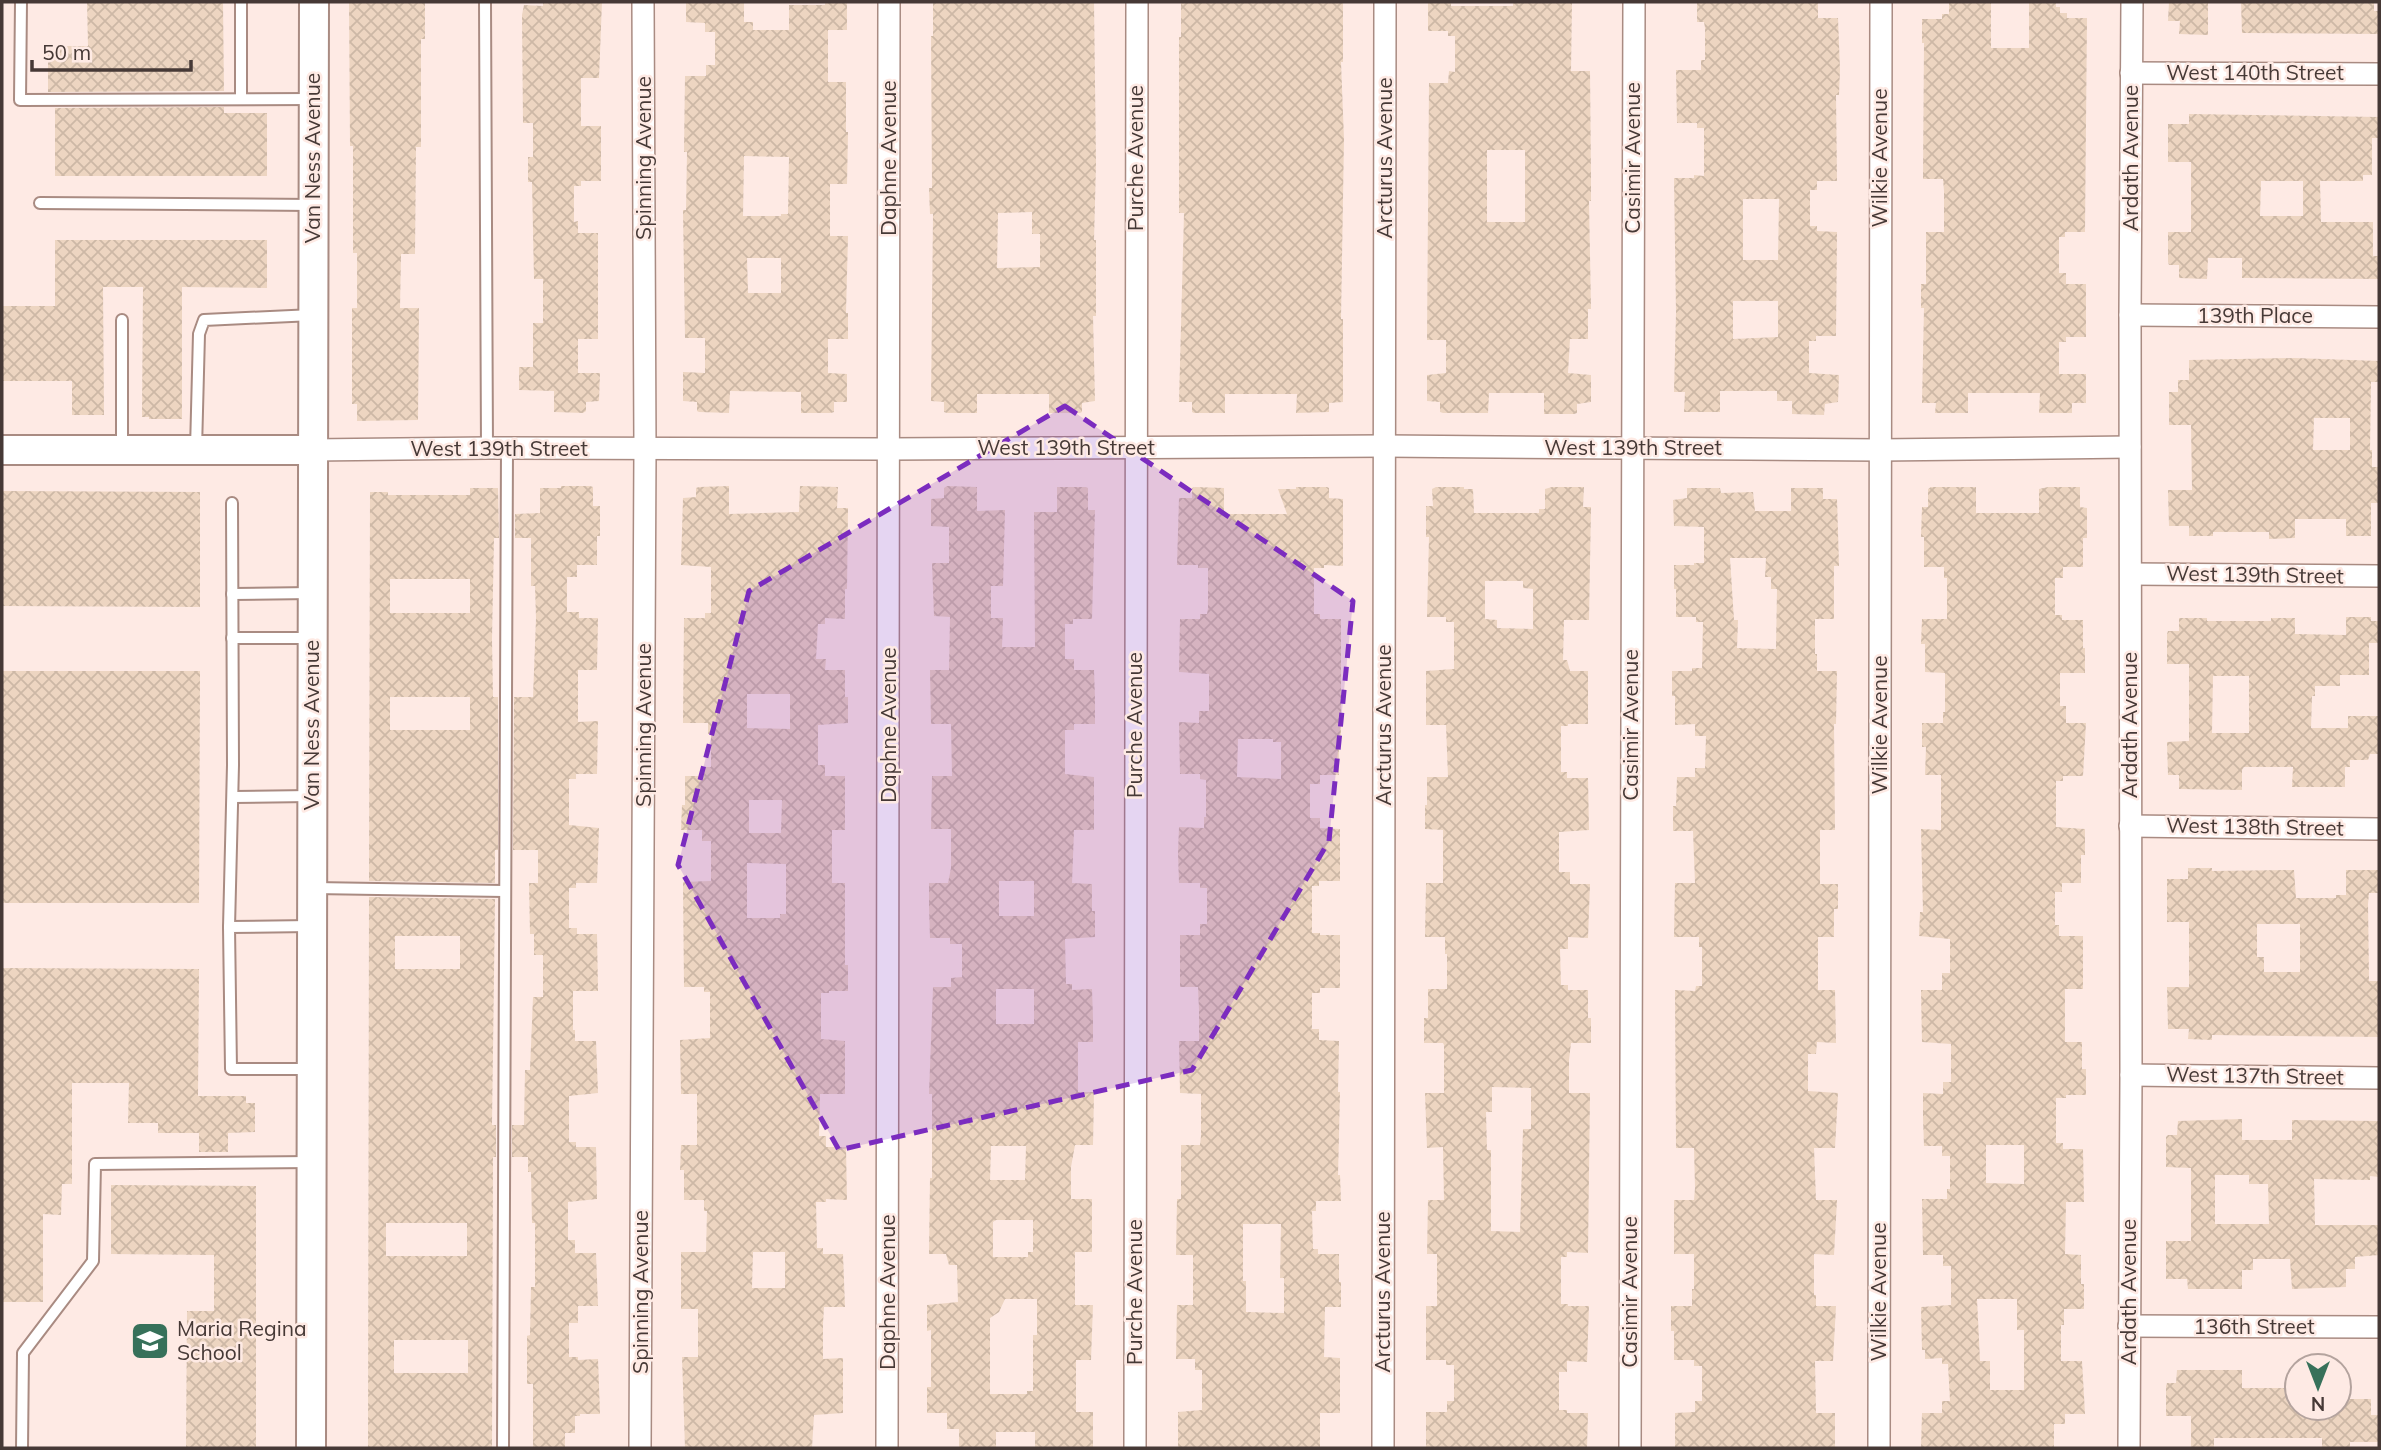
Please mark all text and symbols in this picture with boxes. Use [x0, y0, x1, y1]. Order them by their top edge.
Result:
scale bar [32, 28, 191, 72]
text: 50 m [42, 39, 91, 65]
street label: West 140th Street [2166, 59, 2344, 85]
street label: Van Ness Avenue [299, 73, 325, 243]
street label: Spinning Avenue [630, 76, 656, 240]
street label: Arcturus Avenue [1371, 77, 1397, 239]
street label: Daphne Avenue [875, 80, 901, 236]
street label: Casimir Avenue [1619, 82, 1645, 234]
street label: Purche Avenue [1122, 85, 1148, 231]
street label: Ardath Avenue [2117, 85, 2143, 231]
street label: Wilkie Avenue [1866, 88, 1892, 228]
street label: 139th Place [2197, 302, 2313, 328]
street label: West 139th Street [977, 434, 1155, 460]
street label: West 139th Street [1544, 434, 1722, 460]
street label: West 139th Street [410, 435, 588, 461]
street label: West 139th Street [2166, 559, 2344, 589]
street label: Van Ness Avenue [298, 640, 324, 810]
street label: Spinning Avenue [630, 643, 656, 807]
street label: Arcturus Avenue [1370, 644, 1396, 806]
street label: Daphne Avenue [875, 647, 901, 803]
street label: Casimir Avenue [1617, 649, 1643, 801]
street label: Purche Avenue [1121, 652, 1147, 798]
street label: Ardath Avenue [2116, 652, 2142, 798]
street label: Wilkie Avenue [1866, 655, 1892, 795]
street label: West 138th Street [2166, 811, 2344, 841]
street label: West 137th Street [2166, 1060, 2344, 1090]
street label: Spinning Avenue [627, 1210, 653, 1374]
street label: Arcturus Avenue [1369, 1211, 1395, 1373]
street label: Daphne Avenue [874, 1214, 900, 1370]
street label: Casimir Avenue [1616, 1216, 1642, 1368]
street label: Purche Avenue [1121, 1219, 1147, 1365]
street label: Ardath Avenue [2115, 1219, 2141, 1365]
street label: Wilkie Avenue [1865, 1222, 1891, 1362]
street label: 136th Street [2193, 1313, 2315, 1339]
place label: Maria Regina School [177, 1315, 307, 1365]
school or university icon: Maria Regina School [129, 1320, 171, 1362]
north arrow [2283, 1352, 2353, 1422]
text: N [2311, 1392, 2325, 1416]

